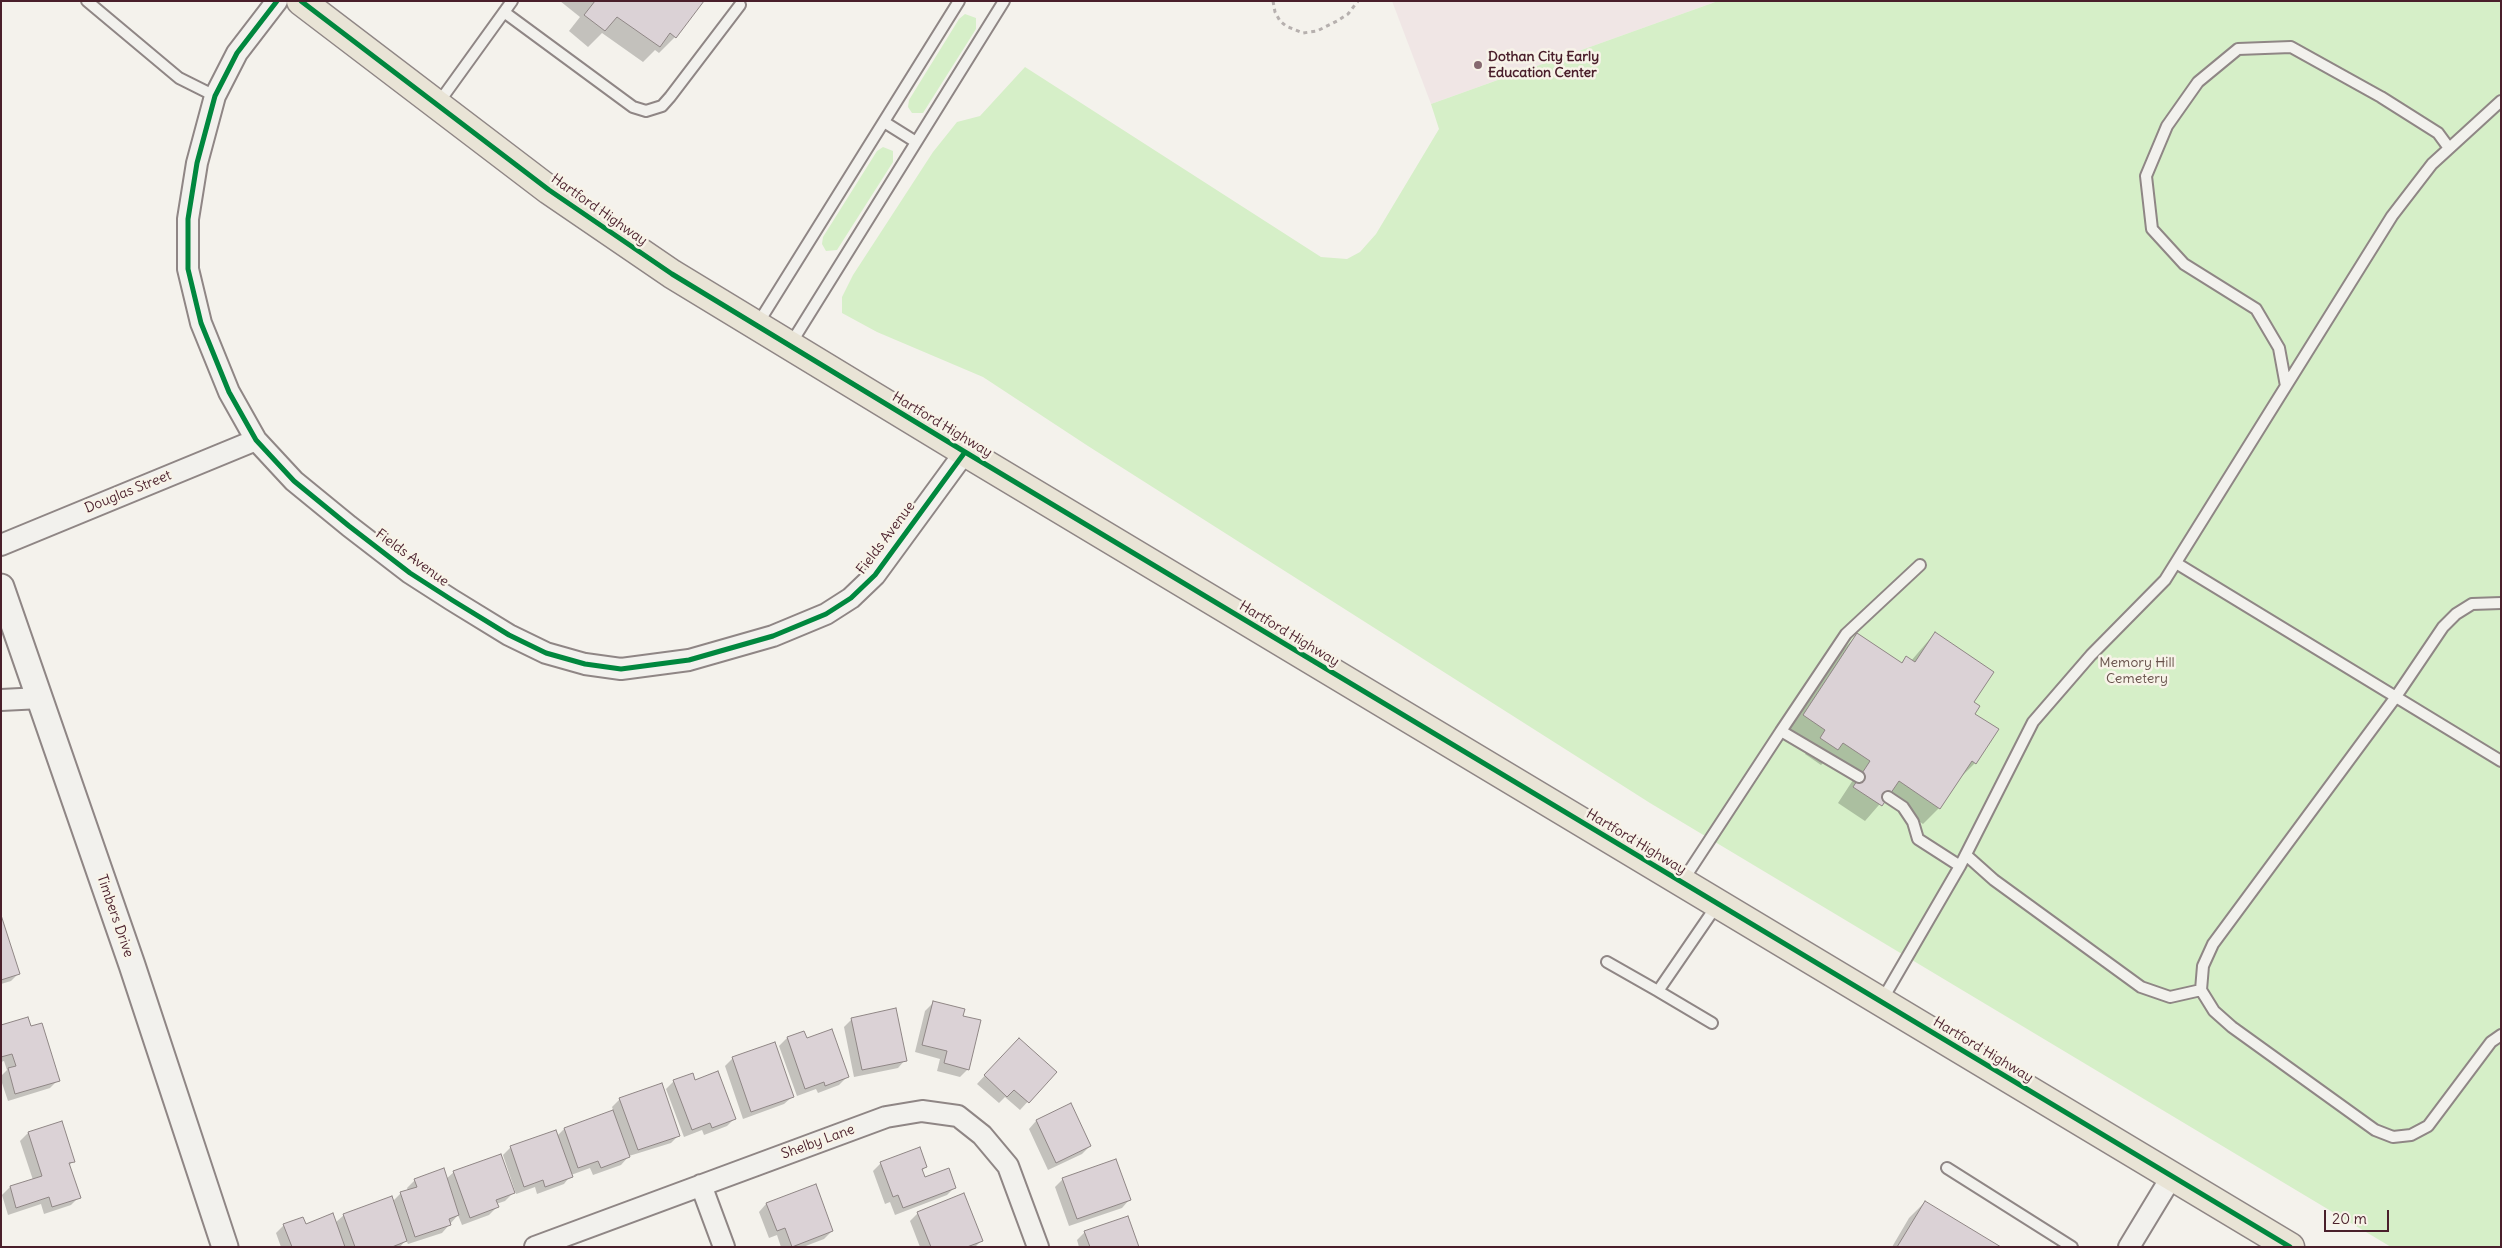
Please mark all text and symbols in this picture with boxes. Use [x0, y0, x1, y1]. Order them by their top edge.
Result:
place label: Dothan City Early Education Center [1488, 49, 1599, 82]
marker: Dothan City Early Education Center [1472, 59, 1484, 71]
street label: Hartford Highway [548, 171, 650, 249]
street label: Hartford Highway [889, 389, 995, 461]
street label: Douglas Street [82, 467, 174, 517]
street label: Fields Avenue [853, 498, 919, 578]
street label: Fields Avenue [372, 526, 452, 590]
street label: Hartford Highway [1236, 598, 1342, 670]
park label: Memory Hill Cemetery [2099, 655, 2175, 688]
street label: Hartford Highway [1583, 806, 1689, 878]
street label: Timbers Drive [93, 872, 137, 960]
street label: Hartford Highway [1930, 1014, 2036, 1086]
street label: Shelby Lane [779, 1121, 857, 1163]
scale bar [2327, 1200, 2392, 1232]
text: 20 m [2332, 1209, 2367, 1228]

